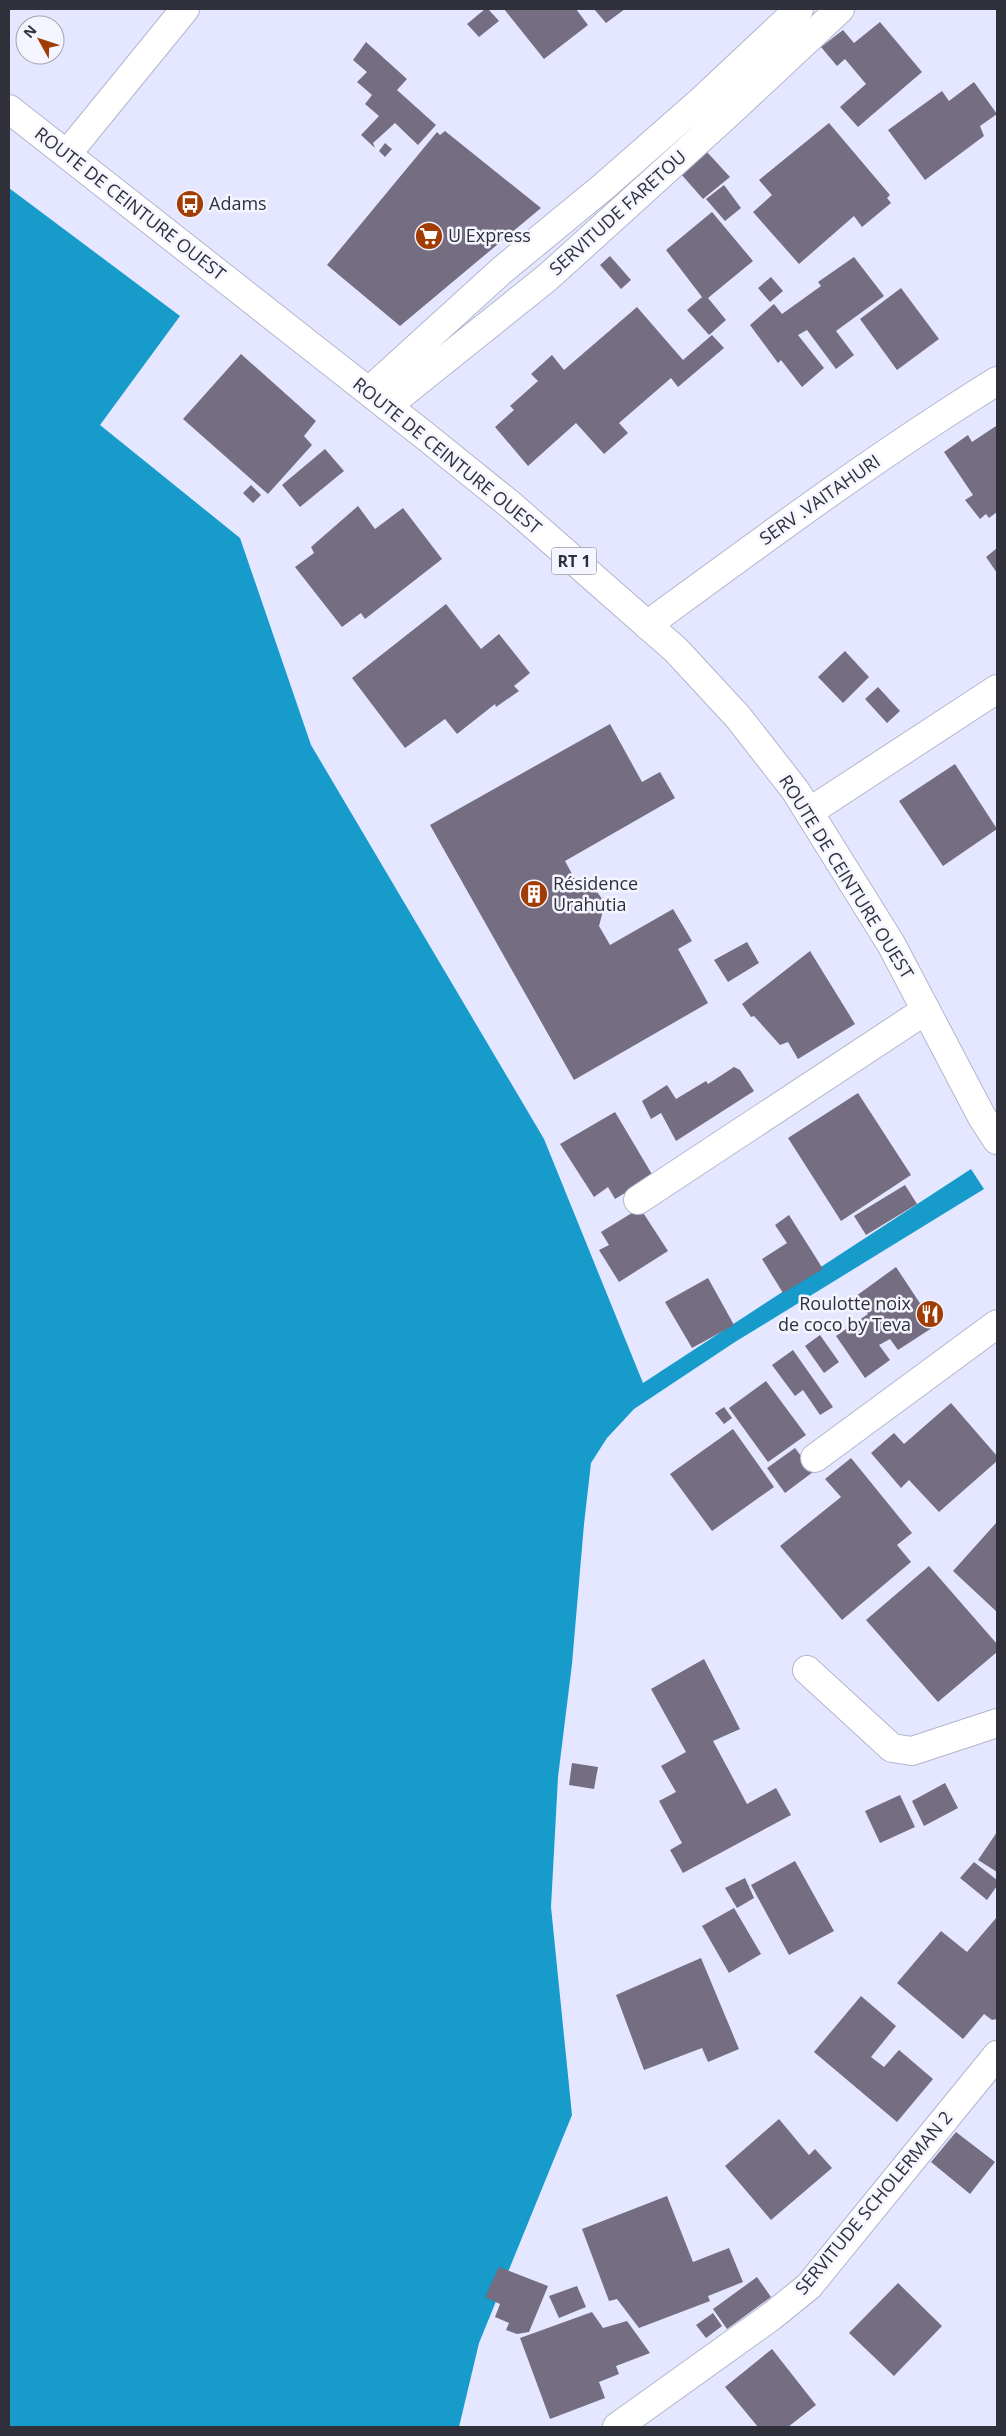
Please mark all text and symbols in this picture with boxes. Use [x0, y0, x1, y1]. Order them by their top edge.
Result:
north arrow [15, 15, 65, 65]
text: N [19, 21, 41, 42]
street label: ROUTE DE CEINTURE OUEST [30, 121, 231, 285]
street label: SERVITUDE FARETOU [544, 144, 691, 280]
bus stop icon: Adams [175, 189, 205, 219]
place label: Adams [209, 191, 267, 215]
supermarket icon: U Express [414, 221, 444, 251]
place label: U Express [448, 223, 531, 247]
street label: ROUTE DE CEINTURE OUEST [348, 372, 547, 539]
street label: SERV .VAITAHURI [754, 449, 885, 550]
road number: RT 1 [552, 548, 596, 574]
street label: ROUTE DE CEINTURE OUEST [774, 770, 920, 983]
place label: Résidence Urahutia [553, 871, 638, 916]
building icon: Résidence Urahutia [519, 879, 549, 909]
place label: Roulotte noix de coco by Teva [778, 1291, 912, 1336]
restaurant icon: Roulotte noix de coco by Teva [915, 1299, 945, 1329]
street label: SERVITUDE SCHOLERMAN 2 [789, 2106, 957, 2299]

